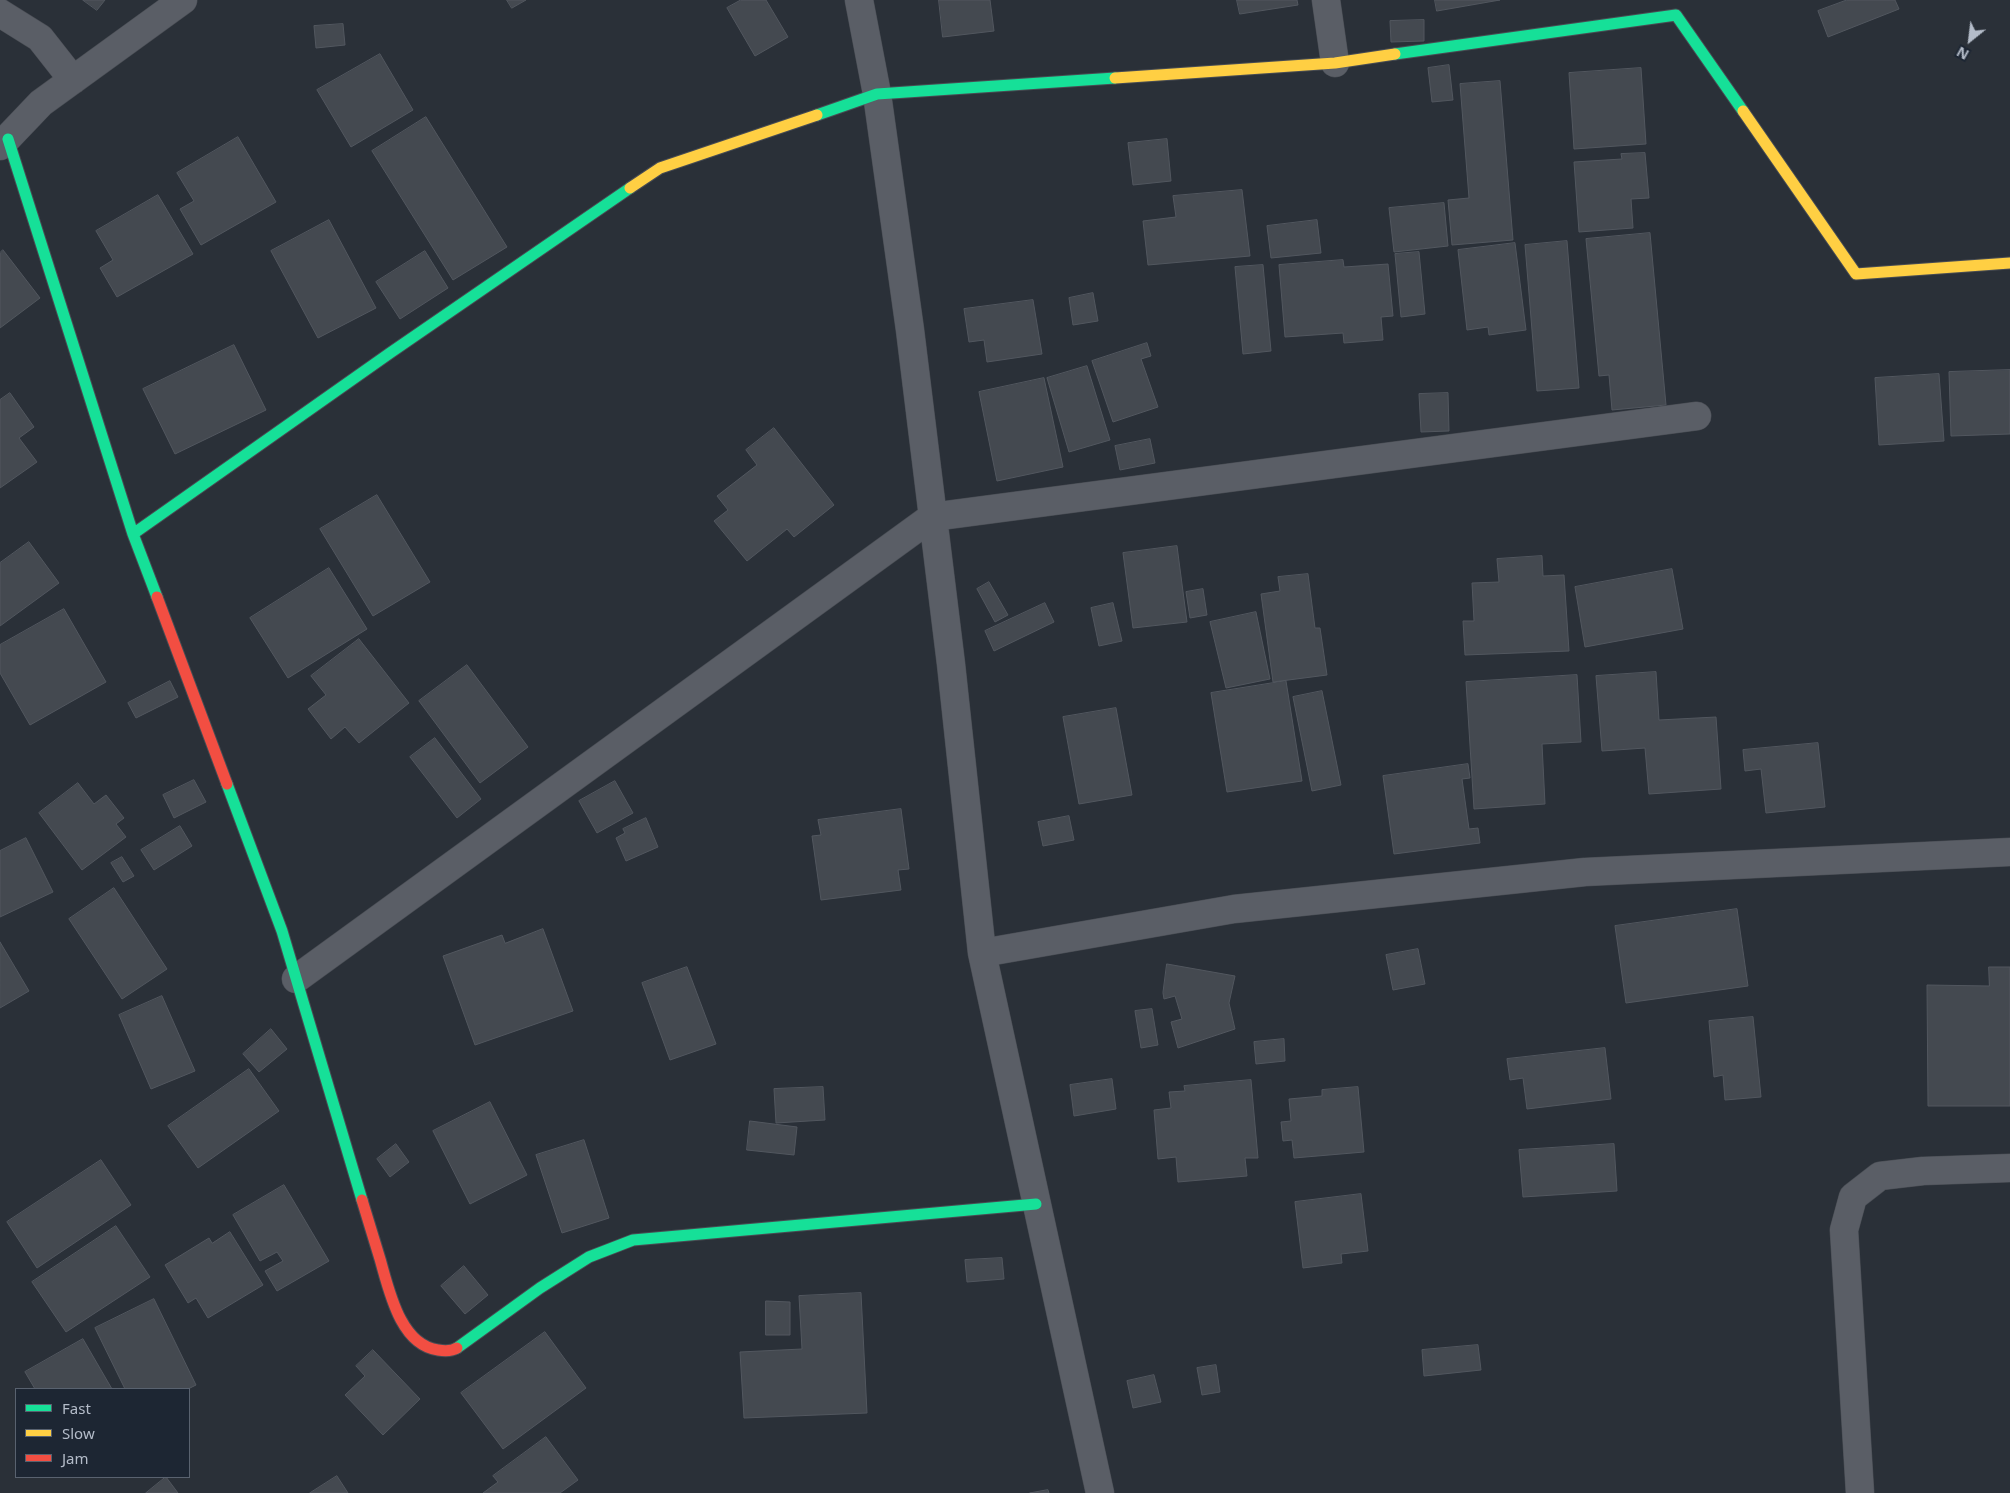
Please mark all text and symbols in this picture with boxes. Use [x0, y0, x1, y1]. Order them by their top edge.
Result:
north arrow [1945, 15, 1995, 65]
text: N [1953, 42, 1972, 65]
legend [15, 1388, 190, 1478]
text: Fast [62, 1398, 91, 1418]
text: Slow [62, 1423, 95, 1443]
text: Jam [62, 1448, 89, 1468]

